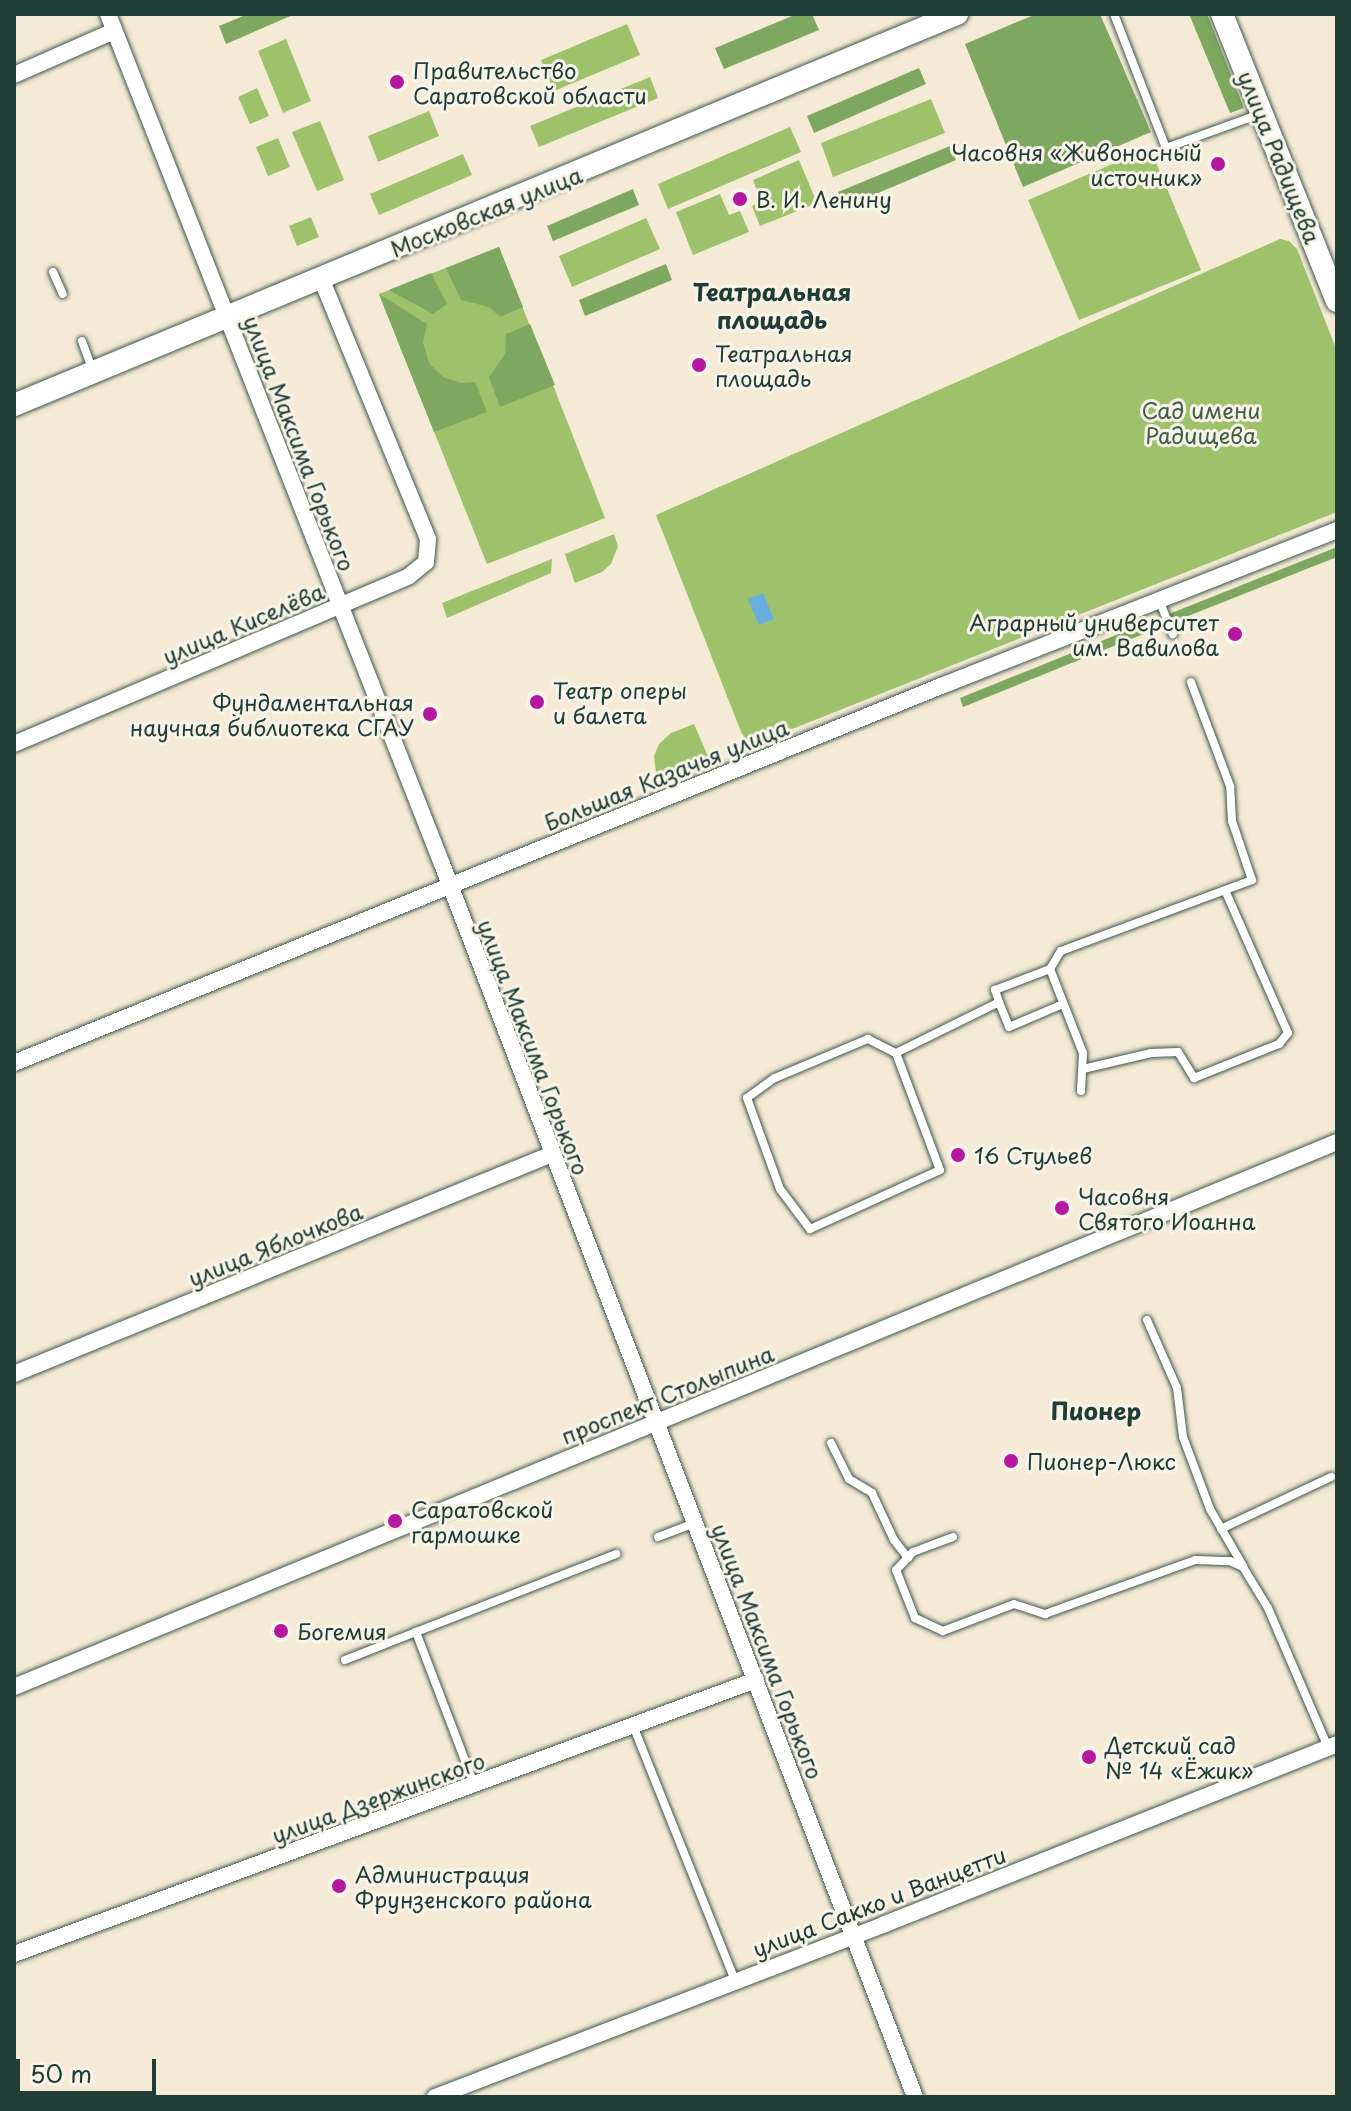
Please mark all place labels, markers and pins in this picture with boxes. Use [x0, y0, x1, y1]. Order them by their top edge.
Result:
place label: Правительство Саратовской области [413, 56, 647, 108]
marker: Правительство Саратовской области [388, 73, 406, 91]
place label: Часовня «Живоносный источник» [951, 138, 1202, 190]
marker: Часовня «Живоносный источник» [1209, 155, 1227, 173]
place label: В. И. Ленину [756, 186, 893, 212]
marker: В. И. Ленину [731, 190, 749, 208]
place label: Театральная площадь [715, 339, 853, 390]
marker: Театральная площадь [690, 356, 708, 374]
place label: Аграрный университет им. Вавилова [968, 608, 1219, 660]
marker: Аграрный университет им. Вавилова [1226, 625, 1244, 643]
place label: Театр оперы и балета [553, 676, 687, 728]
place label: Фундаментальная научная библиотека СГАУ [128, 688, 414, 740]
marker: Театр оперы и балета [528, 693, 546, 711]
marker: Фундаментальная научная библиотека СГАУ [421, 705, 439, 723]
place label: 16 Стульев [974, 1142, 1093, 1168]
marker: 16 Стульев [949, 1146, 967, 1164]
place label: Часовня Святого Иоанна [1078, 1182, 1256, 1234]
marker: Часовня Святого Иоанна [1053, 1199, 1071, 1217]
place label: Пионер-Люкс [1027, 1448, 1176, 1474]
marker: Пионер-Люкс [1002, 1452, 1020, 1470]
place label: Саратовской гармошке [411, 1495, 553, 1546]
marker: Саратовской гармошке [386, 1512, 404, 1530]
place label: Богемия [297, 1618, 387, 1644]
marker: Богемия [272, 1622, 290, 1640]
place label: Детский сад № 14 «Ёжик» [1105, 1731, 1254, 1782]
marker: Детский сад № 14 «Ёжик» [1080, 1748, 1098, 1766]
place label: Администрация Фрунзенского района [355, 1860, 592, 1912]
marker: Администрация Фрунзенского района [330, 1877, 348, 1895]

